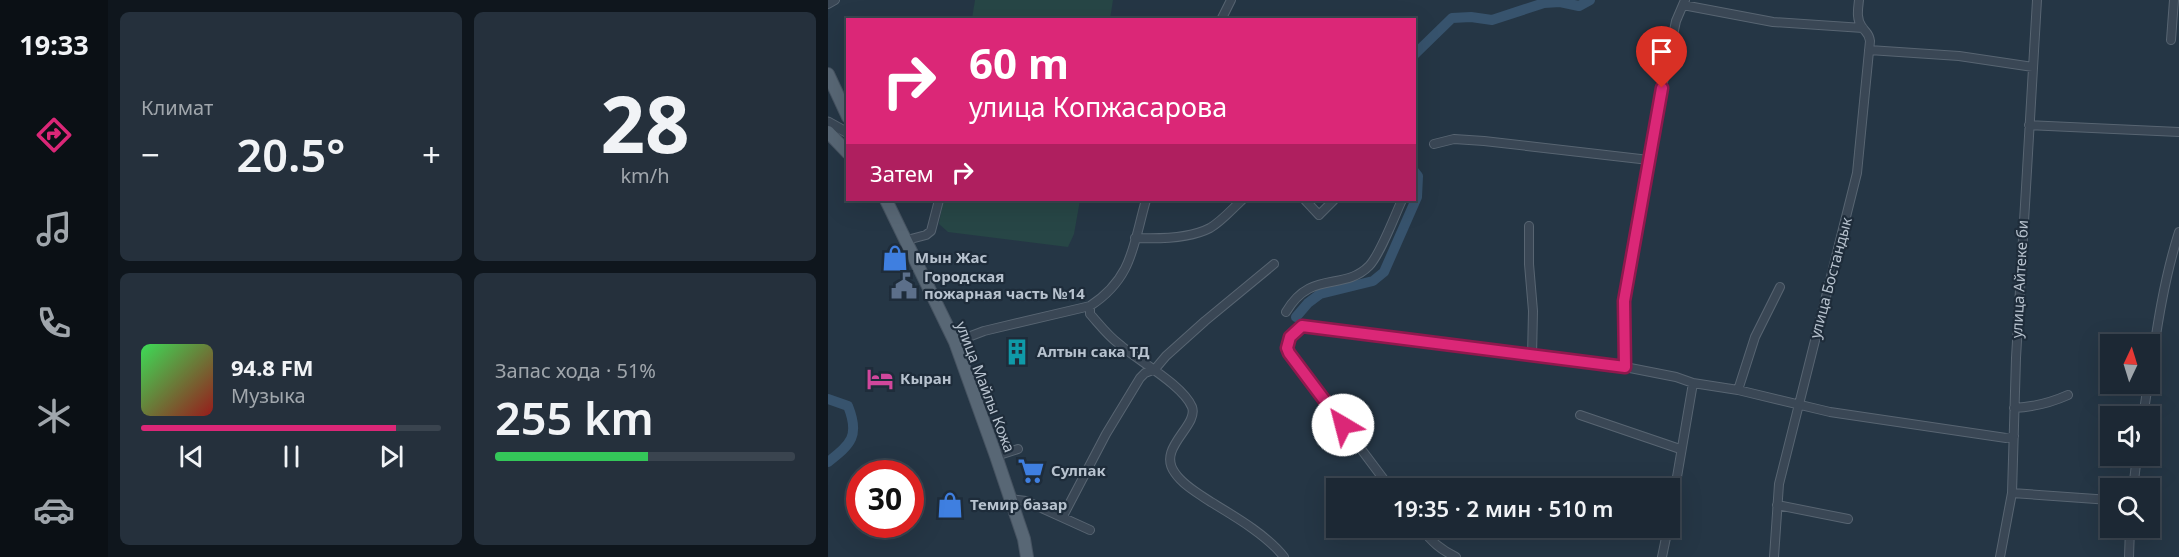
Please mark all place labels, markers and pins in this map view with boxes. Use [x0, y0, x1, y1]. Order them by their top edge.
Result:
pin [1636, 26, 1687, 88]
shop icon: Мын Жас [880, 243, 910, 273]
place label: Мын Жас [915, 247, 987, 267]
place label: Городская пожарная часть №14 [924, 266, 1085, 303]
public building icon: Городская пожарная часть №14 [889, 271, 919, 301]
building icon: Алтын сака ТД [1002, 337, 1032, 367]
place label: Алтын сака ТД [1037, 341, 1150, 361]
hotel icon: Кыран [865, 364, 895, 394]
place label: Кыран [900, 368, 952, 388]
supermarket icon: Сулпак [1016, 456, 1046, 486]
place label: Сулпак [1051, 460, 1107, 480]
shop icon: Темир базар [935, 490, 965, 520]
place label: Темир базар [970, 494, 1067, 514]

